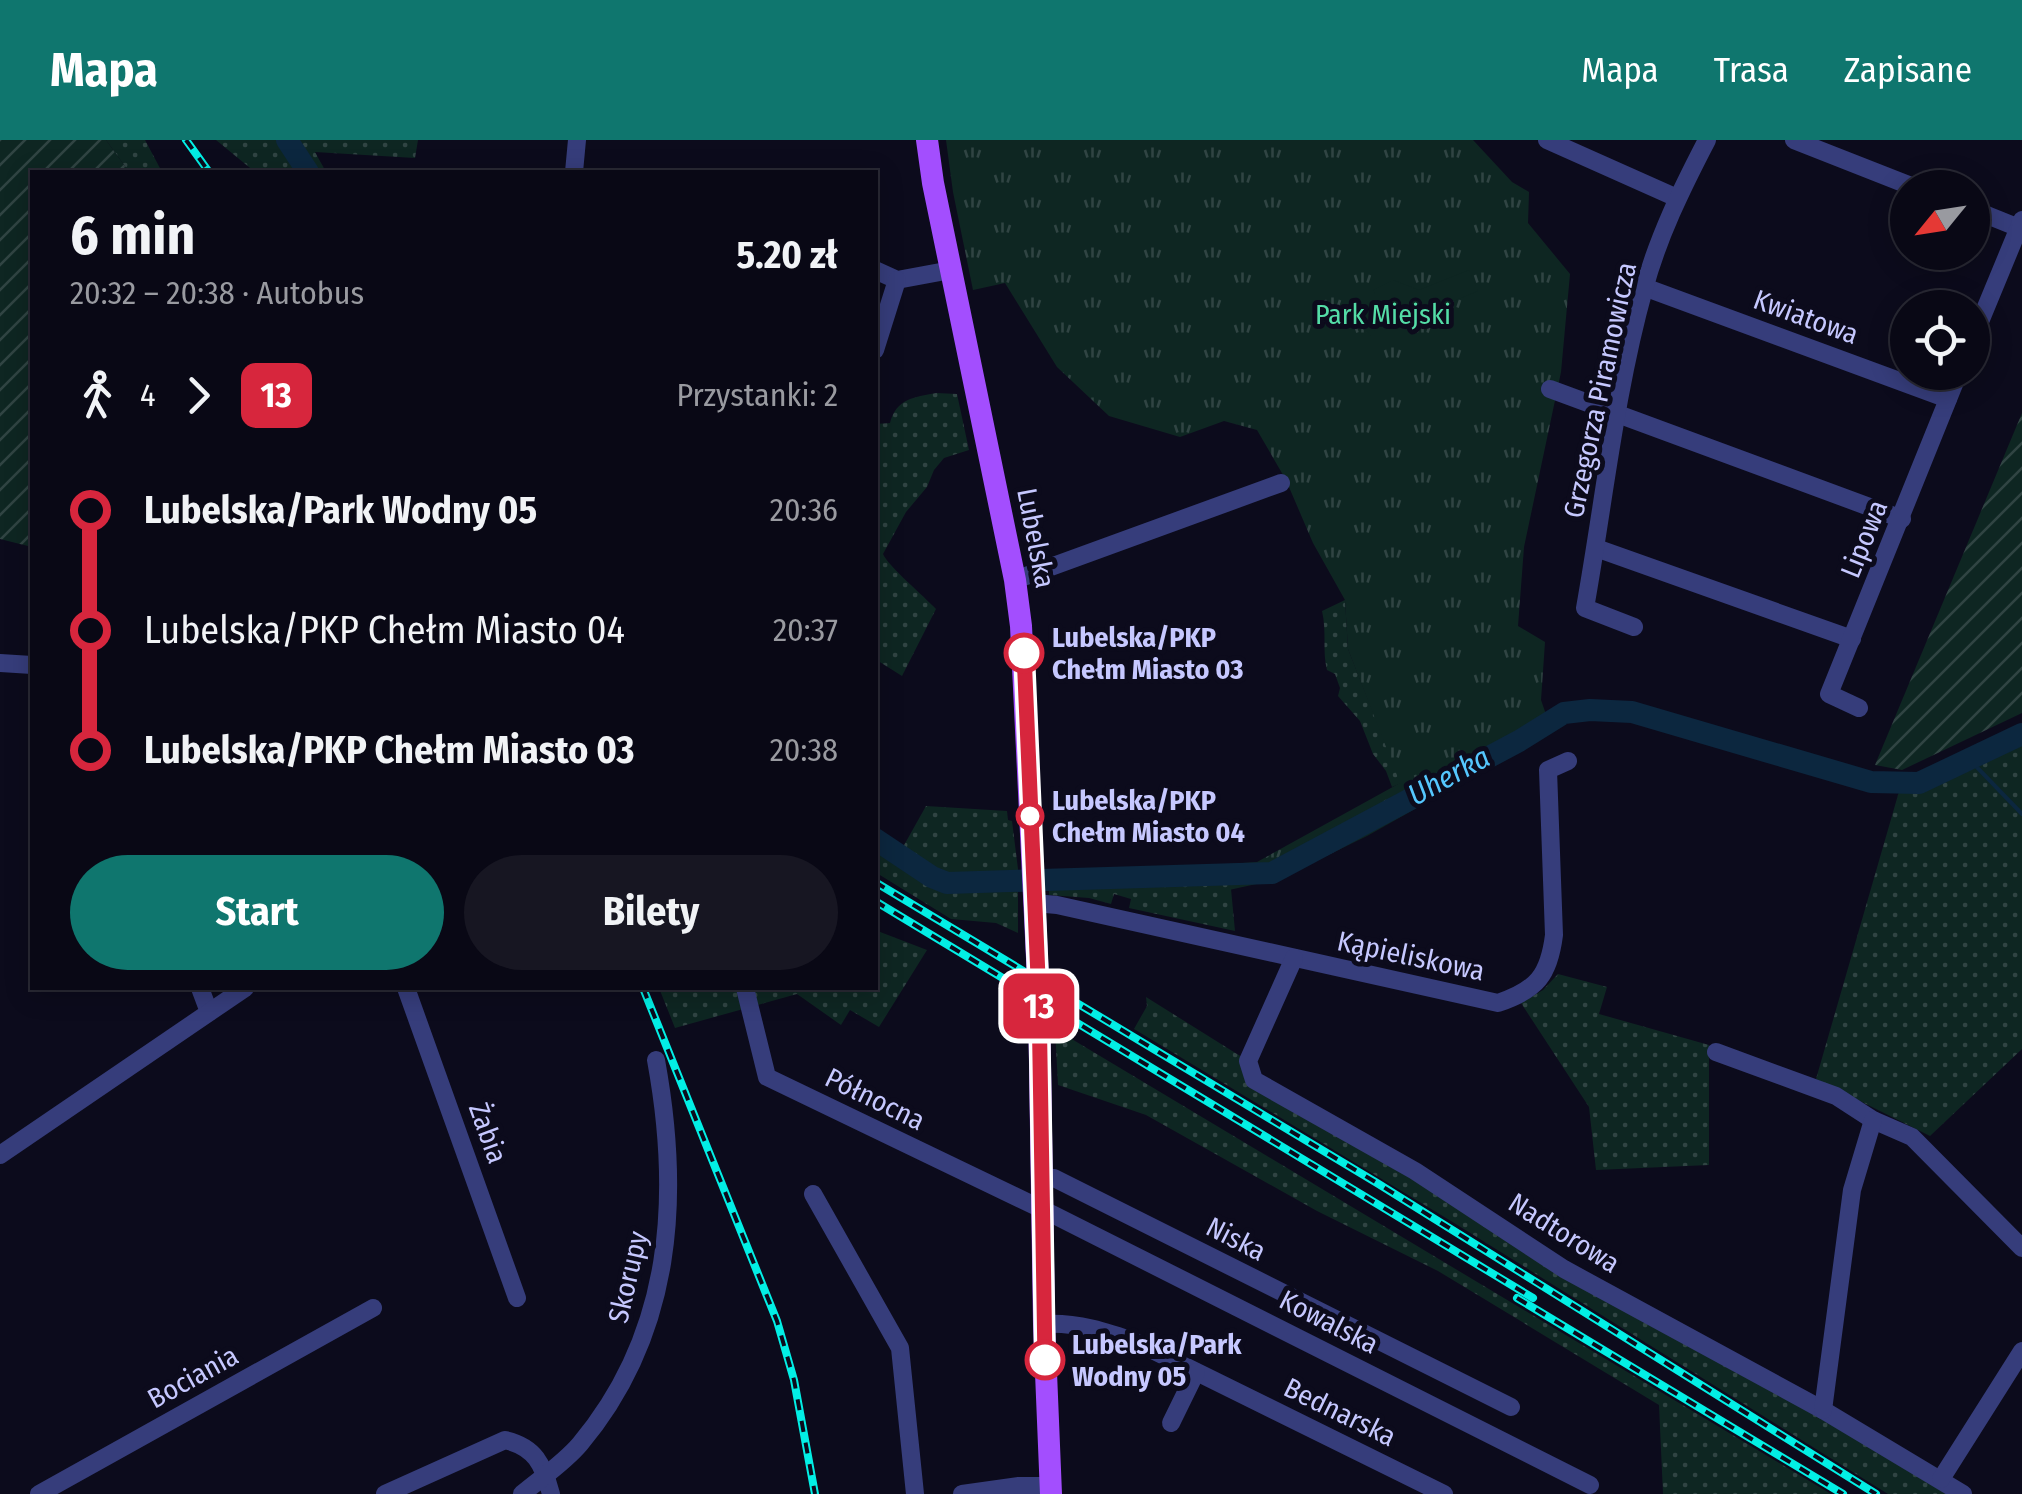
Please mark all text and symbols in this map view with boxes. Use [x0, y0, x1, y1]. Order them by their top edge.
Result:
text: Mapa [50, 41, 158, 99]
text: Mapa [1581, 49, 1659, 91]
text: Trasa [1714, 49, 1789, 91]
text: Zapisane [1844, 49, 1972, 91]
north arrow [1890, 170, 1990, 270]
map controls [1890, 170, 1990, 390]
text: 6 min [70, 203, 195, 269]
text: 5.20 zł [736, 232, 838, 278]
street label: Grzegorza Piramowicza [1557, 259, 1643, 521]
text: 20:32 – 20:38 · Autobus [70, 274, 364, 312]
street label: Kwiatowa [1749, 283, 1863, 351]
button: locate [1890, 290, 1990, 390]
park label: Park Miejski [1315, 298, 1451, 331]
icon: walk [70, 368, 125, 423]
icon: forward [171, 368, 226, 423]
text: 13 [261, 374, 292, 416]
text: 4 [140, 376, 156, 414]
text: Przystanki: 2 [677, 376, 838, 414]
street label: Lubelska [1010, 485, 1062, 591]
text: Lubelska/Park Wodny 05 [144, 487, 537, 533]
text: 20:36 [770, 491, 838, 529]
street label: Lipowa [1834, 495, 1894, 583]
text: Lubelska/PKP Chełm Miasto 04 [144, 607, 625, 653]
text: 20:37 [773, 611, 838, 649]
place label: Lubelska/PKP Chełm Miasto 03 [1052, 621, 1244, 686]
marker: Lubelska/PKP Chełm Miasto 03 [1005, 634, 1043, 672]
text: Lubelska/PKP Chełm Miasto 03 [144, 727, 635, 773]
text: 20:38 [770, 731, 838, 769]
water label: Uherka [1402, 739, 1496, 813]
place label: Lubelska/PKP Chełm Miasto 04 [1052, 784, 1245, 849]
marker: Lubelska/PKP Chełm Miasto 04 [1017, 803, 1043, 829]
button: Start [70, 855, 444, 970]
button: Bilety [464, 855, 838, 970]
street label: Kąpieliskowa [1334, 924, 1488, 988]
line badge: 13 [994, 974, 1084, 1038]
text: 13 [1023, 985, 1055, 1027]
street label: Północna [820, 1061, 930, 1137]
street label: Żabia [462, 1098, 514, 1168]
street label: Nadtorowa [1502, 1186, 1626, 1280]
street label: Niska [1201, 1210, 1271, 1268]
street label: Skorupy [601, 1227, 655, 1326]
street label: Kowalska [1274, 1283, 1384, 1361]
place label: Lubelska/Park Wodny 05 [1072, 1328, 1242, 1393]
street label: Bociania [142, 1339, 244, 1415]
marker: Lubelska/Park Wodny 05 [1026, 1341, 1064, 1379]
street label: Bednarska [1279, 1371, 1401, 1453]

